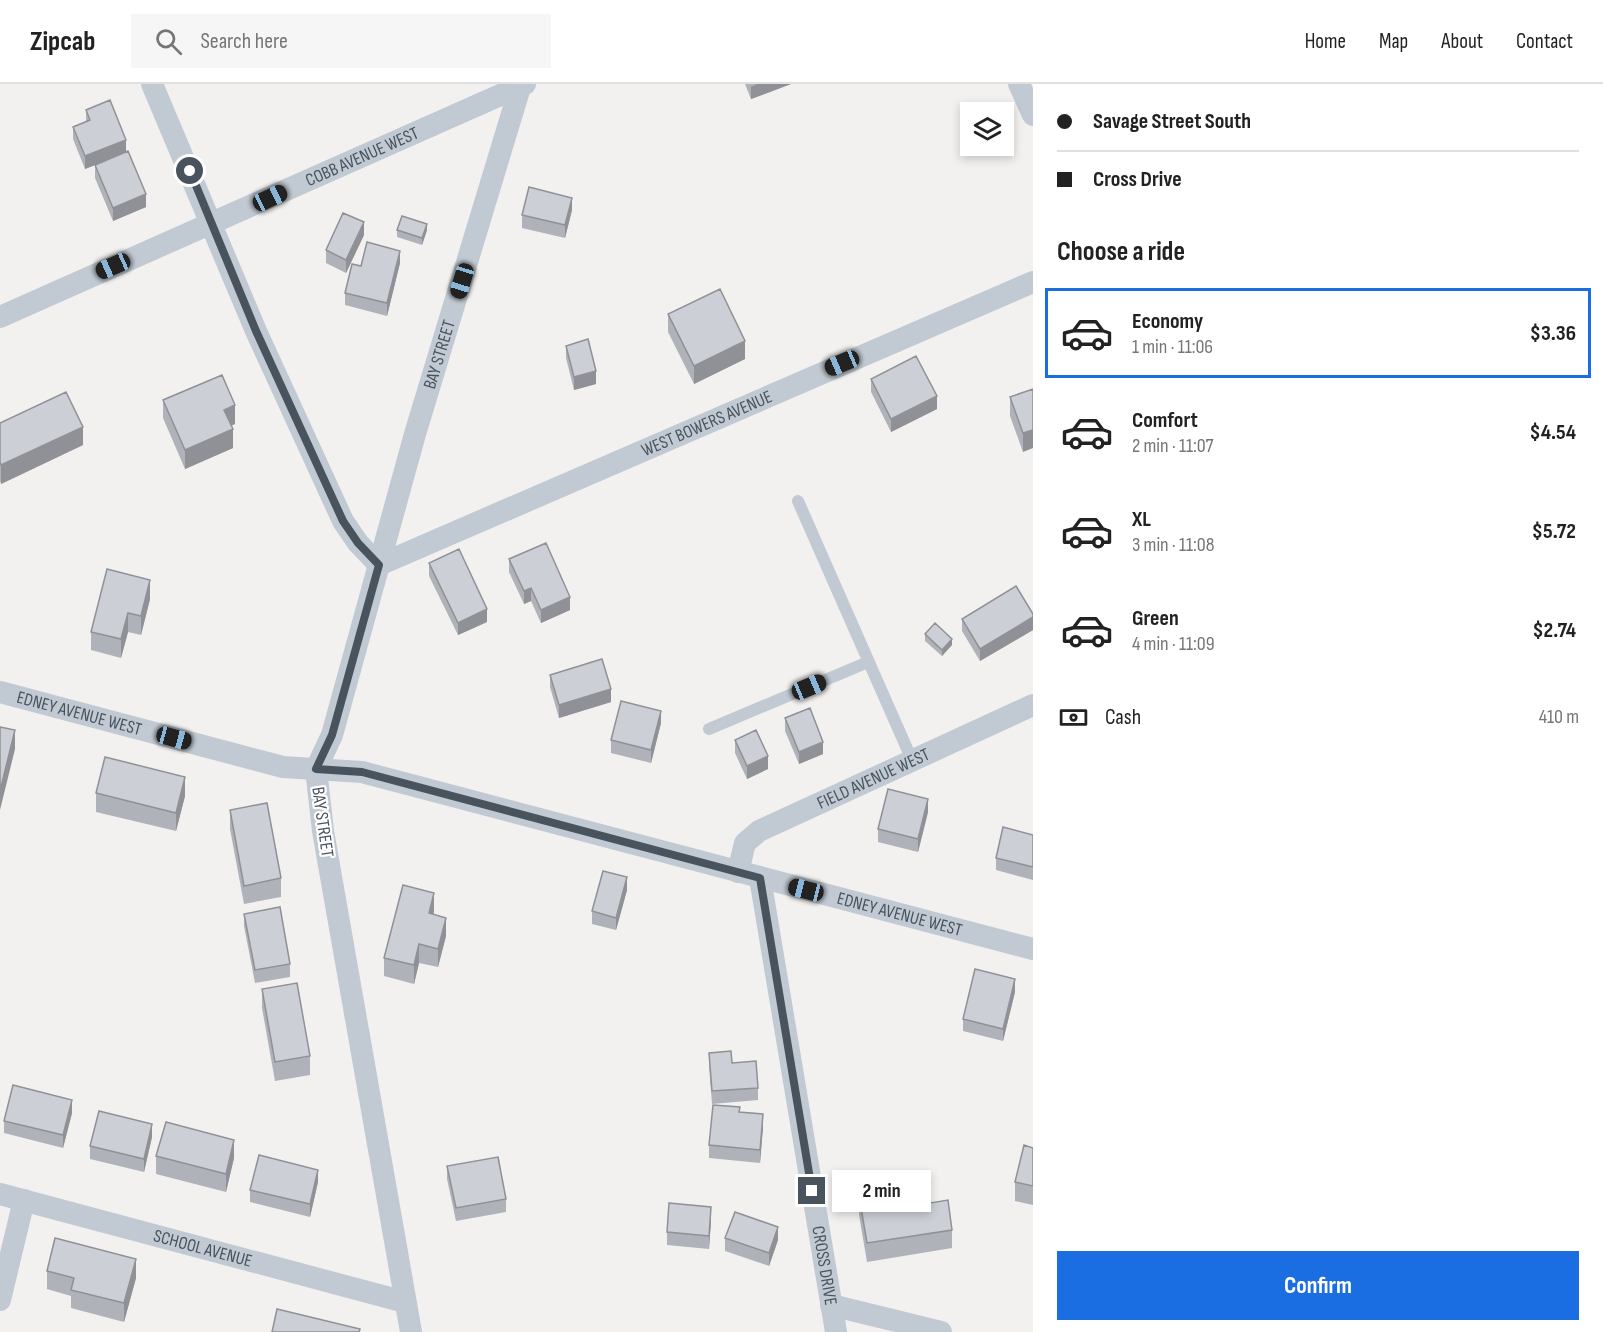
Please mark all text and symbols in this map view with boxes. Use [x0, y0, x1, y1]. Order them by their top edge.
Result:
search box [131, 14, 551, 68]
text: Zipcab [30, 25, 95, 58]
icon: search [152, 25, 185, 58]
text: Search here [200, 28, 288, 55]
text: Home [1305, 29, 1346, 54]
text: Map [1379, 29, 1408, 54]
text: About [1441, 29, 1483, 54]
text: Contact [1516, 29, 1573, 54]
map controls [960, 102, 1014, 156]
button: layers [960, 102, 1014, 156]
text: Savage Street South [1093, 108, 1251, 135]
street label: COBB AVENUE WEST [302, 123, 422, 191]
route start [176, 157, 203, 184]
text: Cross Drive [1093, 166, 1182, 193]
car [250, 182, 290, 214]
text: Choose a ride [1057, 236, 1185, 268]
car [93, 250, 133, 282]
car [448, 261, 476, 301]
icon: car [1060, 306, 1114, 360]
text: Economy [1132, 308, 1203, 335]
street label: BAY STREET [419, 318, 460, 391]
text: $3.36 [1530, 320, 1576, 347]
text: 1 min · 11:06 [1132, 335, 1213, 359]
car [822, 348, 862, 378]
street label: WEST BOWERS AVENUE [638, 386, 775, 461]
icon: car [1060, 405, 1114, 459]
text: Comfort [1132, 407, 1198, 434]
text: $4.54 [1530, 419, 1576, 446]
text: 2 min · 11:07 [1132, 434, 1214, 458]
icon: car [1060, 504, 1114, 558]
text: XL [1132, 506, 1151, 533]
text: $5.72 [1532, 518, 1576, 545]
text: 3 min · 11:08 [1132, 533, 1214, 557]
icon: car [1060, 603, 1114, 657]
text: Green [1132, 605, 1179, 632]
text: $2.74 [1532, 617, 1576, 644]
text: 4 min · 11:09 [1132, 632, 1215, 656]
car [789, 672, 829, 702]
street label: EDNEY AVENUE WEST [14, 687, 144, 740]
icon: cash [1057, 701, 1090, 734]
text: Cash [1105, 704, 1141, 731]
text: 410 m [1539, 705, 1579, 729]
car [154, 725, 194, 751]
street label: FIELD AVENUE WEST [814, 744, 933, 814]
street label: BAY STREET [307, 786, 338, 858]
car [786, 877, 826, 903]
street label: EDNEY AVENUE WEST [835, 888, 964, 941]
callout: 2 min [833, 1170, 932, 1212]
route end [798, 1177, 825, 1204]
text: 2 min [862, 1179, 901, 1203]
street label: CROSS DRIVE [807, 1224, 841, 1307]
street label: SCHOOL AVENUE [151, 1225, 254, 1272]
button: Confirm [1057, 1251, 1579, 1320]

